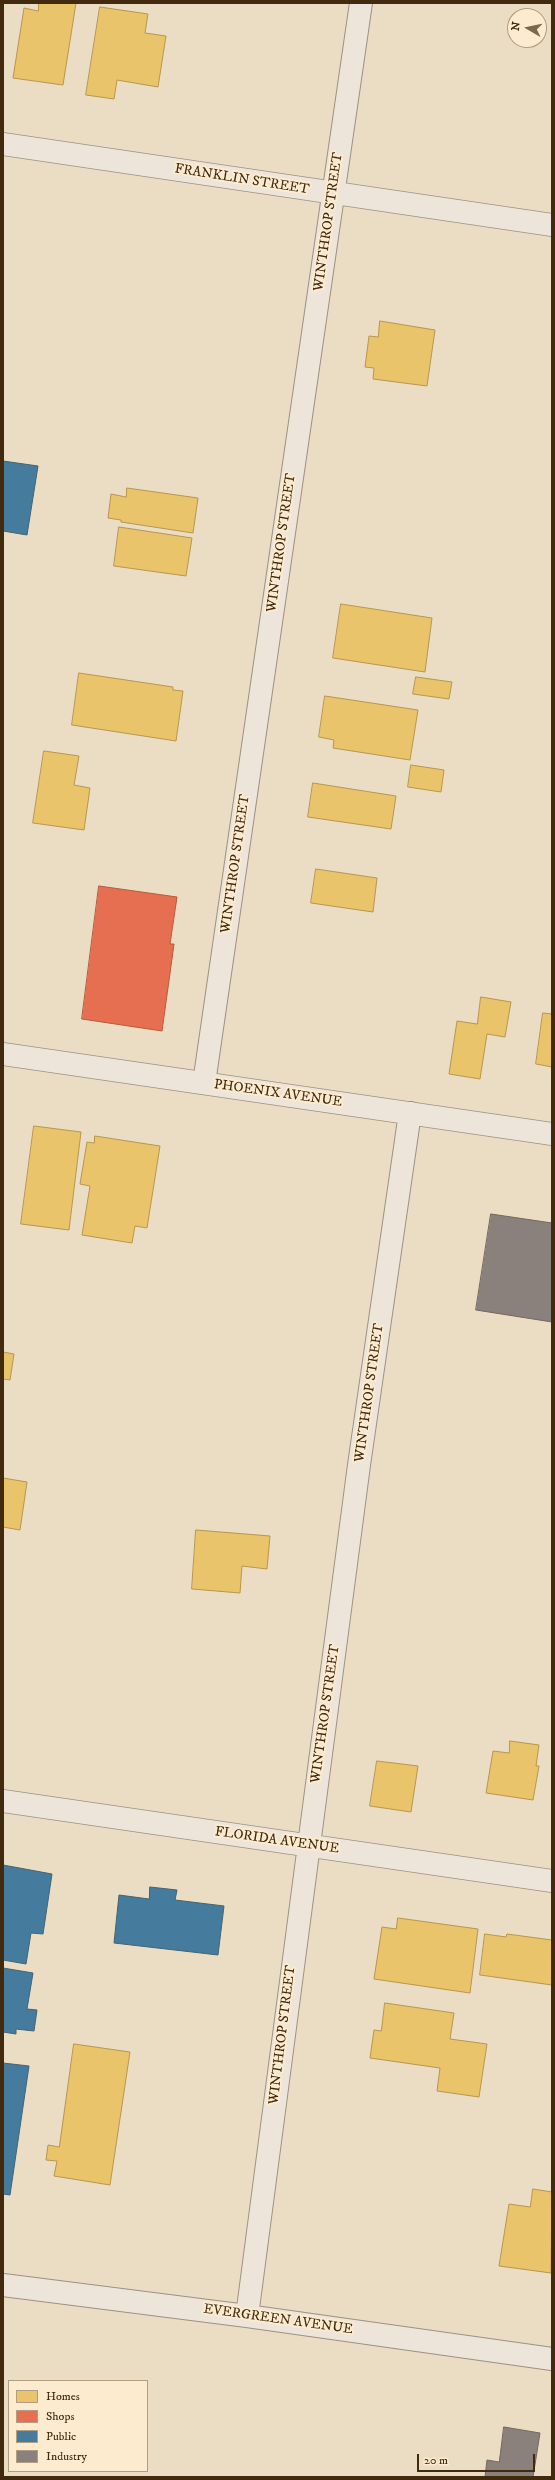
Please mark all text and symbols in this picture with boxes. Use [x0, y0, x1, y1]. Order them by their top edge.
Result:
north arrow [507, 8, 547, 48]
text: N [509, 21, 524, 32]
street label: WINTHROP STREET [311, 151, 347, 293]
street label: FRANKLIN STREET [173, 161, 311, 199]
street label: WINTHROP STREET [264, 472, 300, 614]
street label: WINTHROP STREET [218, 793, 254, 935]
street label: PHOENIX AVENUE [213, 1077, 343, 1111]
street label: WINTHROP STREET [352, 1322, 388, 1464]
street label: WINTHROP STREET [308, 1643, 344, 1785]
street label: FLORIDA AVENUE [214, 1824, 340, 1858]
street label: WINTHROP STREET [266, 1964, 300, 2106]
street label: EVERGREEN AVENUE [202, 2301, 354, 2339]
legend [8, 2380, 148, 2472]
text: Homes [46, 2389, 80, 2404]
text: Shops [46, 2409, 74, 2424]
text: Public [46, 2429, 76, 2444]
scale bar [419, 2446, 537, 2472]
text: Industry [46, 2449, 87, 2464]
text: 20 m [424, 2453, 448, 2468]

